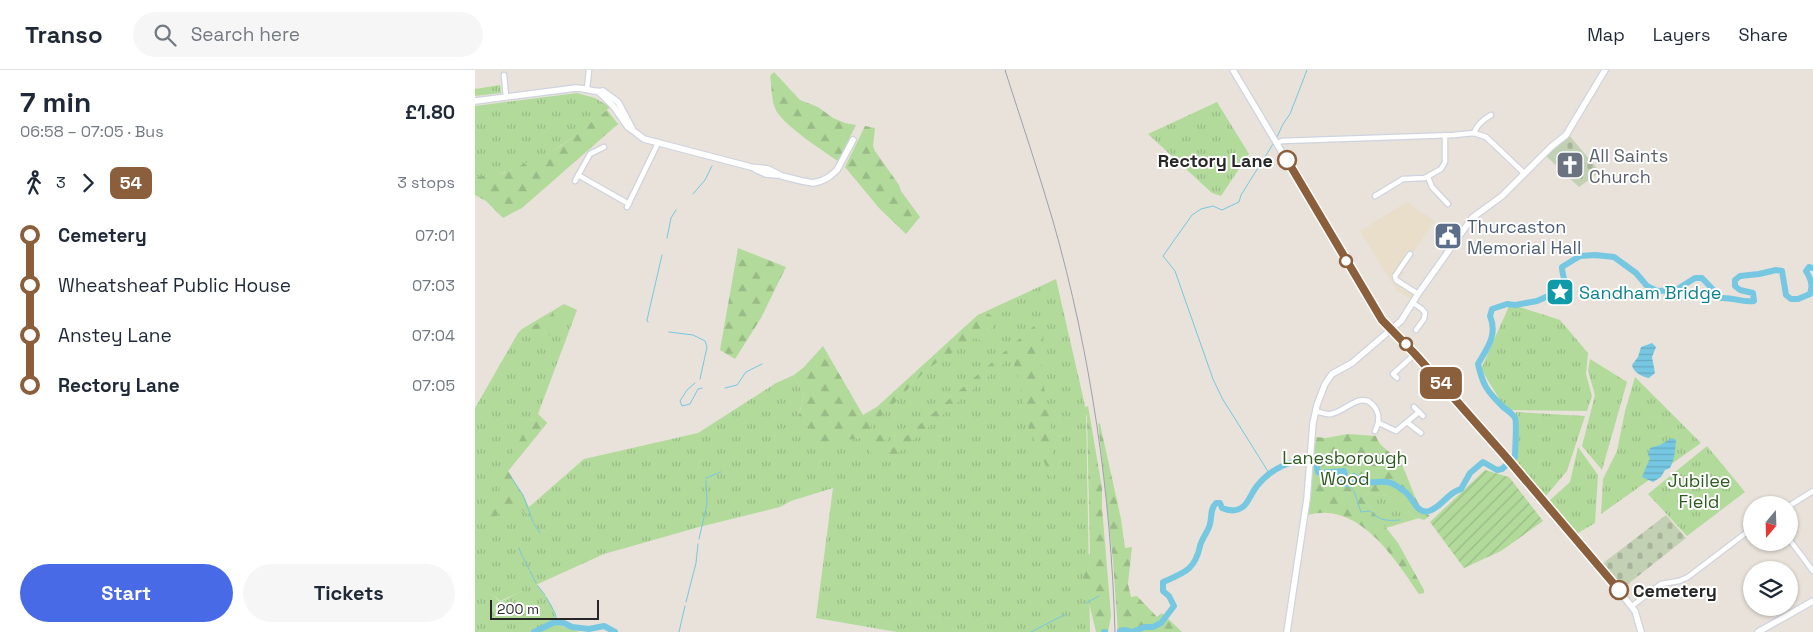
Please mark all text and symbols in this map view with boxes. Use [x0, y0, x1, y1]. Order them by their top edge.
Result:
search box [133, 12, 483, 57]
text: Transo [25, 19, 103, 50]
icon: search [151, 21, 179, 49]
text: Search here [191, 22, 300, 47]
text: Map [1587, 23, 1625, 46]
text: Layers [1653, 23, 1710, 46]
text: Share [1738, 23, 1788, 46]
text: 7 min [20, 84, 91, 120]
text: £1.80 [405, 100, 455, 125]
text: 06:58 – 07:05 · Bus [20, 121, 164, 142]
place label: All Saints Church [1589, 144, 1668, 188]
place label: Rectory Lane [1158, 149, 1273, 172]
marker: Rectory Lane [1277, 150, 1297, 170]
church icon: All Saints Church [1555, 150, 1585, 180]
icon: walk [20, 169, 48, 197]
icon: forward [74, 169, 102, 197]
text: 54 [120, 171, 142, 194]
text: 3 [56, 172, 66, 193]
text: 3 stops [397, 172, 455, 193]
place label: Thurcaston Memorial Hall [1467, 215, 1581, 259]
public building icon: Thurcaston Memorial Hall [1433, 221, 1463, 251]
text: Cemetery [58, 223, 147, 248]
text: 07:01 [415, 225, 455, 246]
unlabelled marker [1339, 254, 1353, 268]
text: Wheatsheaf Public House [58, 273, 291, 298]
text: 07:03 [412, 275, 455, 296]
place icon: Sandham Bridge [1545, 277, 1575, 307]
place label: Sandham Bridge [1579, 281, 1721, 304]
text: Anstey Lane [58, 323, 172, 348]
text: 07:04 [412, 325, 455, 346]
unlabelled marker [1399, 337, 1413, 351]
line badge: 54 [1419, 367, 1463, 399]
text: 54 [1430, 371, 1452, 394]
text: Rectory Lane [58, 373, 180, 398]
text: 07:05 [412, 375, 455, 396]
park label: Lanesborough Wood [1282, 446, 1408, 490]
park label: Jubilee Field [1668, 469, 1730, 513]
north arrow [1743, 496, 1797, 551]
map controls [1743, 496, 1798, 616]
button: layers [1743, 561, 1798, 616]
button: Start [20, 564, 233, 622]
button: Tickets [243, 564, 455, 622]
place label: Cemetery [1633, 579, 1717, 602]
marker: Cemetery [1609, 580, 1629, 600]
scale bar [490, 597, 599, 620]
text: 200 m [497, 600, 539, 618]

